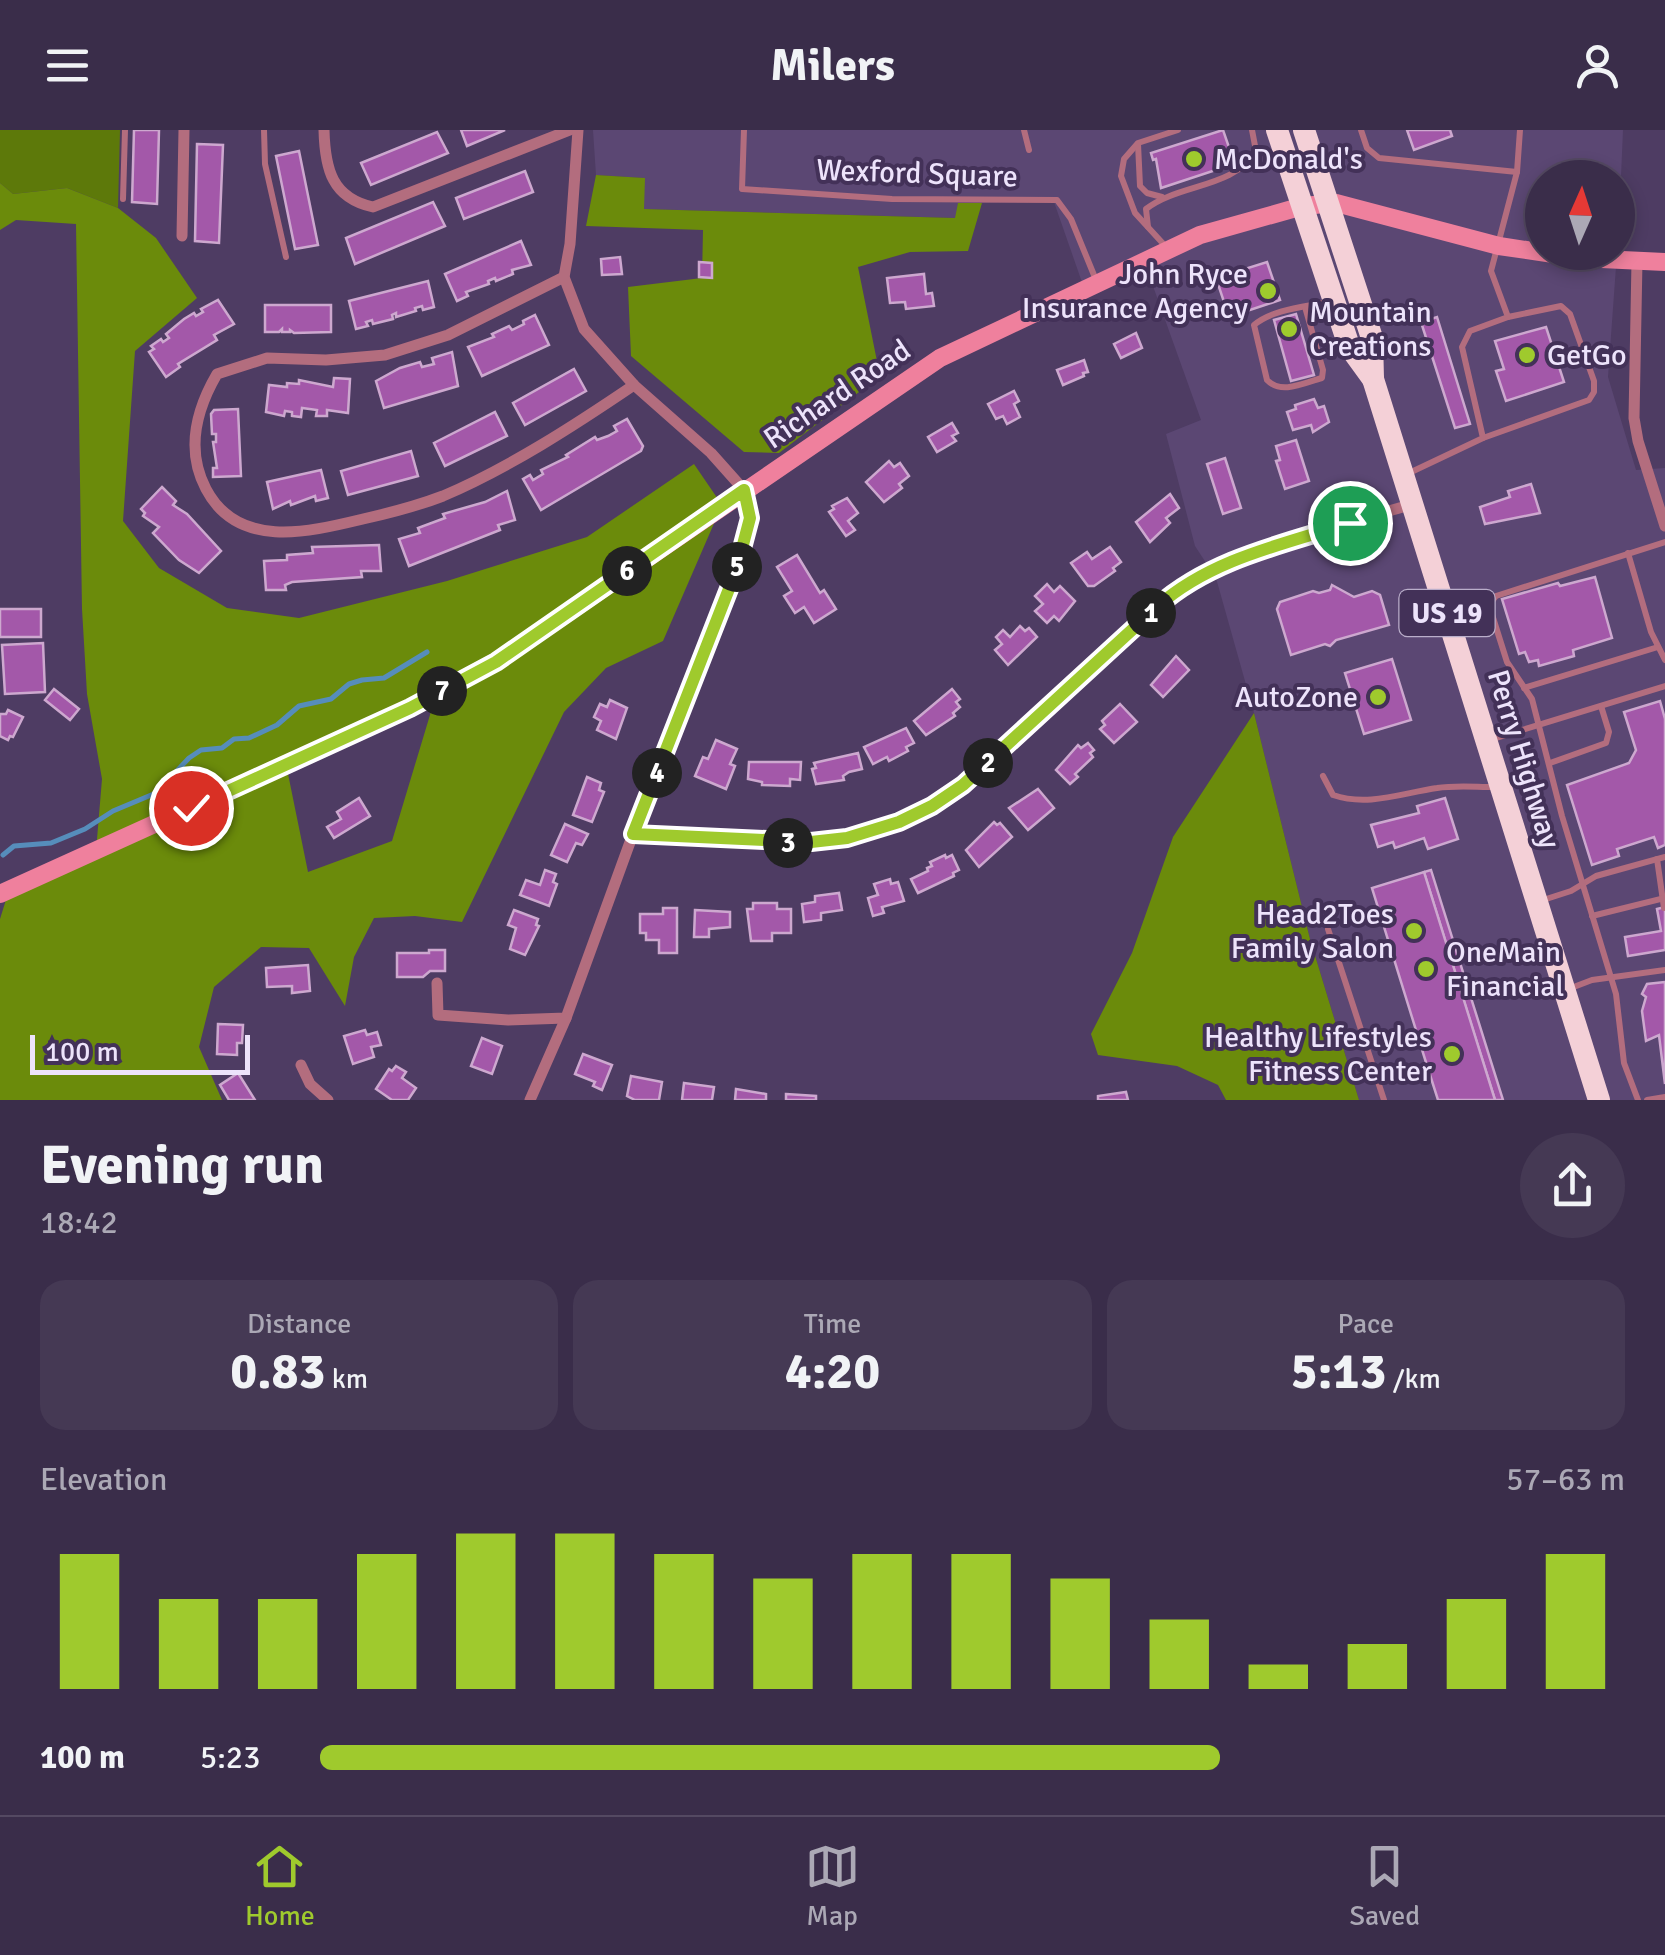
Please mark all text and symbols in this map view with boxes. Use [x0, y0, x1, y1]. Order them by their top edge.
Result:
icon: menu [40, 38, 95, 93]
text: Milers [770, 38, 895, 93]
icon: person [1570, 38, 1625, 93]
place label: McDonald's [1214, 141, 1363, 178]
marker: McDonald's [1183, 148, 1205, 170]
street label: Wexford Square [816, 151, 1018, 196]
north arrow [1525, 160, 1635, 270]
map controls [1525, 160, 1635, 270]
place label: John Ryce Insurance Agency [1022, 256, 1248, 327]
marker: John Ryce Insurance Agency [1257, 280, 1279, 302]
place label: Mountain Creations [1309, 294, 1432, 365]
marker: Mountain Creations [1278, 318, 1300, 340]
street label: Richard Road [757, 332, 918, 457]
place label: GetGo [1547, 337, 1627, 374]
marker: GetGo [1516, 344, 1538, 366]
pin [1308, 481, 1393, 566]
icon: arrive [1323, 496, 1378, 551]
pin: 5 [712, 542, 762, 592]
pin: 6 [602, 546, 652, 596]
text: 5 [729, 550, 745, 584]
text: 6 [619, 554, 635, 588]
pin: 1 [1126, 588, 1176, 638]
road number: US 19 [1400, 590, 1494, 636]
text: 1 [1143, 596, 1159, 630]
street label: Perry Highway [1479, 665, 1568, 853]
pin: 7 [417, 666, 467, 716]
text: 7 [434, 674, 450, 708]
place label: AutoZone [1235, 679, 1358, 716]
marker: AutoZone [1367, 686, 1389, 708]
pin: 2 [963, 738, 1013, 788]
text: 2 [980, 746, 996, 780]
pin: 4 [632, 748, 682, 798]
text: 4 [649, 756, 665, 790]
pin [149, 766, 234, 851]
icon: check [164, 781, 219, 836]
pin: 3 [763, 818, 813, 868]
text: 3 [780, 826, 796, 860]
place label: Head2Toes Family Salon [1231, 896, 1394, 967]
marker: Head2Toes Family Salon [1403, 920, 1425, 942]
place label: OneMain Financial [1446, 934, 1564, 1005]
marker: OneMain Financial [1415, 958, 1437, 980]
place label: Healthy Lifestyles Fitness Center [1204, 1019, 1432, 1090]
scale bar [30, 1030, 250, 1074]
text: 100 m [45, 1035, 119, 1069]
marker: Healthy Lifestyles Fitness Center [1441, 1043, 1463, 1065]
text: Evening run [40, 1131, 324, 1199]
button: share [1520, 1133, 1625, 1238]
text: 18:42 [40, 1203, 118, 1242]
text: Distance [247, 1307, 351, 1341]
text: Time [804, 1307, 861, 1341]
text: Pace [1338, 1307, 1394, 1341]
text: 0.83 [230, 1341, 326, 1403]
text: 4:20 [785, 1341, 880, 1403]
text: 5:13 [1291, 1341, 1387, 1403]
text: km [326, 1362, 368, 1396]
text: /km [1387, 1362, 1441, 1396]
text: Elevation [40, 1460, 167, 1499]
text: 57–63 m [1506, 1460, 1625, 1499]
text: 100 m [40, 1738, 125, 1777]
text: 5:23 [200, 1738, 260, 1777]
tab: Home [245, 1839, 315, 1933]
tab: Map [805, 1839, 860, 1933]
tab: Saved [1350, 1839, 1420, 1933]

